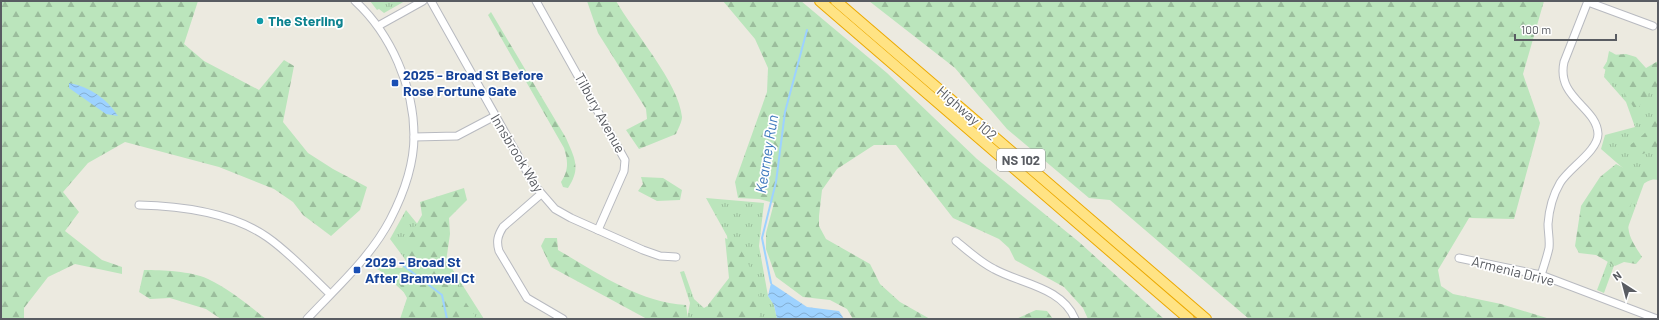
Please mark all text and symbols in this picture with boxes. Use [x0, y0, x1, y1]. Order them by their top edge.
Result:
place label: The Sterling [268, 12, 343, 29]
marker: The Sterling [255, 16, 265, 26]
scale bar [1515, 16, 1616, 42]
text: 100 m [1521, 22, 1551, 36]
place label: 2025 - Broad St Before Rose Fortune Gate [403, 66, 544, 99]
street label: Tilbury Avenue [571, 70, 629, 156]
marker: 2025 - Broad St Before Rose Fortune Gate [390, 78, 400, 88]
street label: Highway 102 [934, 82, 1001, 143]
street label: Innsbrook Way [487, 111, 548, 195]
water label: Kearney Run [751, 113, 781, 194]
road number: NS 102 [997, 149, 1045, 171]
street label: Armenia Drive [1470, 252, 1556, 289]
place label: 2029 - Broad St After Bramwell Ct [365, 253, 475, 286]
north arrow [1603, 264, 1643, 304]
marker: 2029 - Broad St After Bramwell Ct [352, 265, 362, 275]
text: N [1610, 268, 1624, 283]

